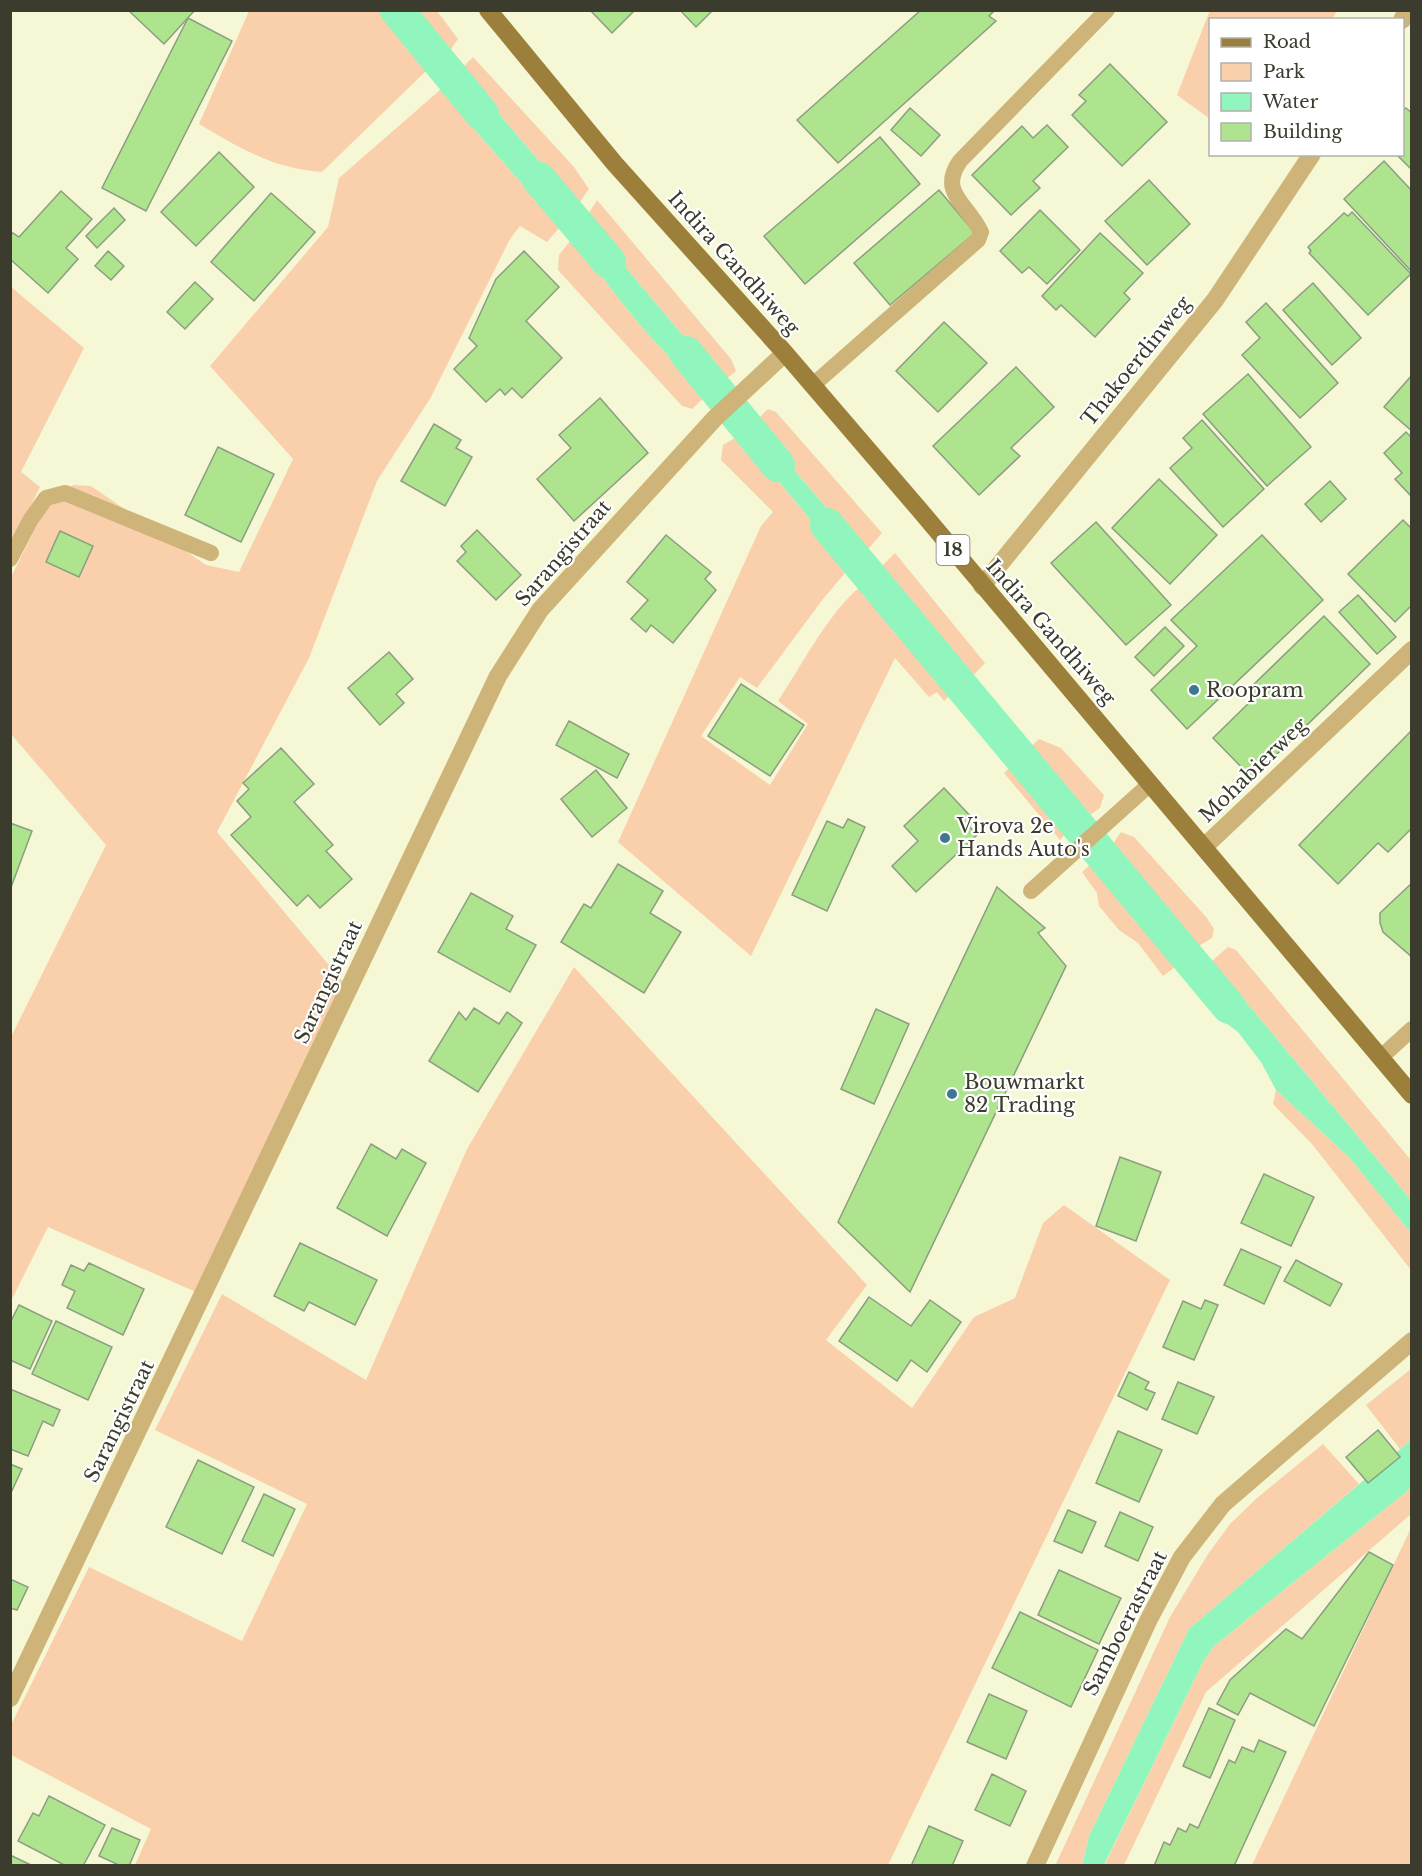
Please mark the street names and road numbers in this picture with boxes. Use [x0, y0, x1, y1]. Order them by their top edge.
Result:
street label: Indira Gandhiweg [663, 186, 805, 340]
street label: Thakoerdinweg [1076, 290, 1196, 431]
street label: Sarangistraat [510, 495, 616, 611]
road number: 18 [936, 535, 970, 565]
street label: Indira Gandhiweg [981, 554, 1121, 710]
street label: Mohabierweg [1194, 712, 1312, 827]
street label: Sarangistraat [289, 916, 367, 1047]
street label: Sarangistraat [79, 1356, 159, 1486]
street label: Samboerastraat [1078, 1546, 1172, 1700]

